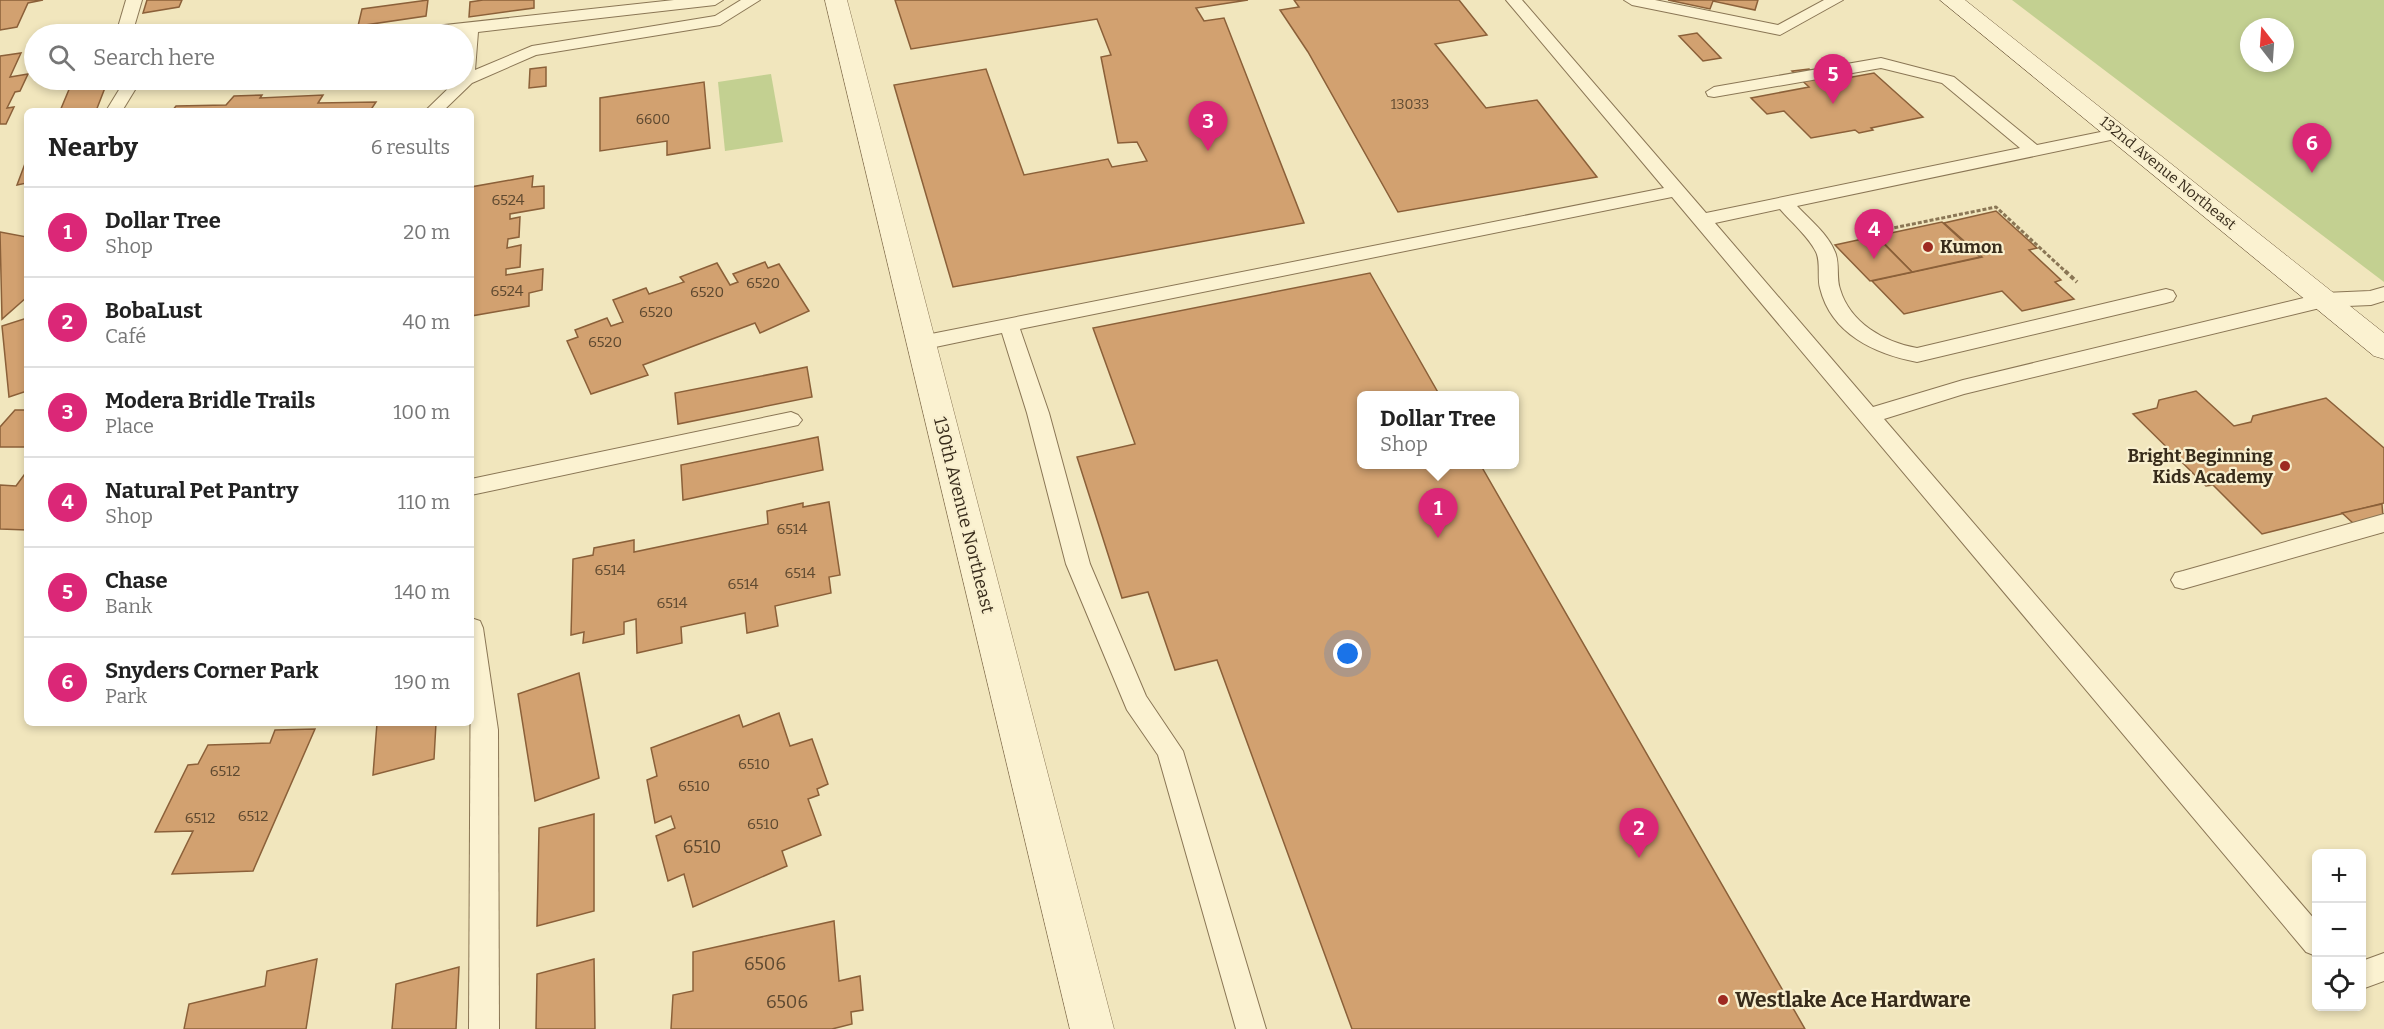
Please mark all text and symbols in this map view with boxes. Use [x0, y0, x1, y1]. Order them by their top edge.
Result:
north arrow [2240, 18, 2294, 72]
search box [24, 24, 474, 90]
icon: search [45, 41, 78, 74]
text: Search here [93, 44, 215, 71]
pin: 5 [1814, 54, 1852, 104]
house number: 13033 [1391, 96, 1429, 113]
pin: 3 [1188, 102, 1228, 151]
house number: 6600 [636, 111, 670, 128]
street label: 132nd Avenue Northeast [2096, 112, 2240, 234]
pin: 6 [2292, 124, 2332, 173]
text: Nearby [48, 132, 138, 163]
text: 6 results [371, 135, 450, 159]
house number: 6524 [491, 191, 525, 209]
text: Dollar Tree [105, 207, 221, 234]
pin: 4 [1854, 210, 1894, 259]
text: 1 [63, 220, 72, 244]
text: 20 m [403, 220, 450, 244]
text: Shop [105, 234, 153, 258]
place label: Kumon [1940, 236, 2003, 258]
marker: Kumon [1921, 240, 1935, 254]
house number: 6520 [746, 274, 780, 292]
house number: 6524 [490, 282, 524, 300]
house number: 6520 [690, 283, 724, 301]
text: BobaLust [105, 297, 203, 324]
house number: 6520 [639, 303, 673, 321]
text: 2 [62, 310, 73, 334]
text: 40 m [402, 310, 450, 334]
text: Café [105, 324, 146, 348]
house number: 6520 [588, 333, 622, 351]
text: Modera Bridle Trails [105, 387, 315, 414]
popup [1357, 391, 1519, 469]
text: 3 [62, 400, 73, 424]
text: 100 m [393, 400, 450, 424]
text: Dollar Tree [1380, 405, 1496, 432]
text: Place [105, 414, 154, 438]
street label: 130th Avenue Northeast [929, 414, 999, 616]
text: Shop [1380, 432, 1428, 456]
place label: Bright Beginning Kids Academy [2127, 445, 2274, 488]
marker: Bright Beginning Kids Academy [2278, 459, 2292, 473]
text: Natural Pet Pantry [105, 477, 299, 504]
pin: 1 [1418, 488, 1458, 538]
text: 4 [61, 490, 74, 514]
text: 110 m [398, 490, 450, 514]
text: Shop [105, 504, 153, 528]
house number: 6514 [776, 520, 808, 538]
house number: 6514 [594, 561, 626, 579]
house number: 6514 [784, 564, 816, 582]
text: Chase [105, 567, 168, 594]
house number: 6514 [727, 575, 759, 593]
text: 5 [62, 580, 73, 604]
text: 140 m [394, 580, 450, 604]
text: Bank [105, 594, 152, 618]
house number: 6514 [656, 594, 688, 612]
your location [1333, 639, 1362, 668]
text: Snyders Corner Park [105, 657, 319, 684]
text: 6 [62, 670, 73, 694]
text: 190 m [394, 670, 450, 694]
text: Park [105, 684, 147, 708]
house number: 6510 [738, 755, 770, 773]
house number: 6512 [210, 762, 240, 780]
house number: 6510 [678, 777, 710, 795]
house number: 6512 [238, 807, 268, 825]
pin: 2 [1620, 808, 1658, 858]
house number: 6512 [185, 809, 215, 827]
house number: 6510 [747, 815, 779, 833]
house number: 6510 [683, 836, 721, 858]
map controls [2312, 849, 2366, 1011]
button: + [2312, 849, 2366, 903]
button: − [2312, 903, 2366, 957]
house number: 6506 [744, 953, 786, 975]
button: locate [2312, 957, 2366, 1011]
place label: Westlake Ace Hardware [1735, 987, 1971, 1013]
house number: 6506 [766, 991, 808, 1013]
marker: Westlake Ace Hardware [1716, 993, 1730, 1007]

